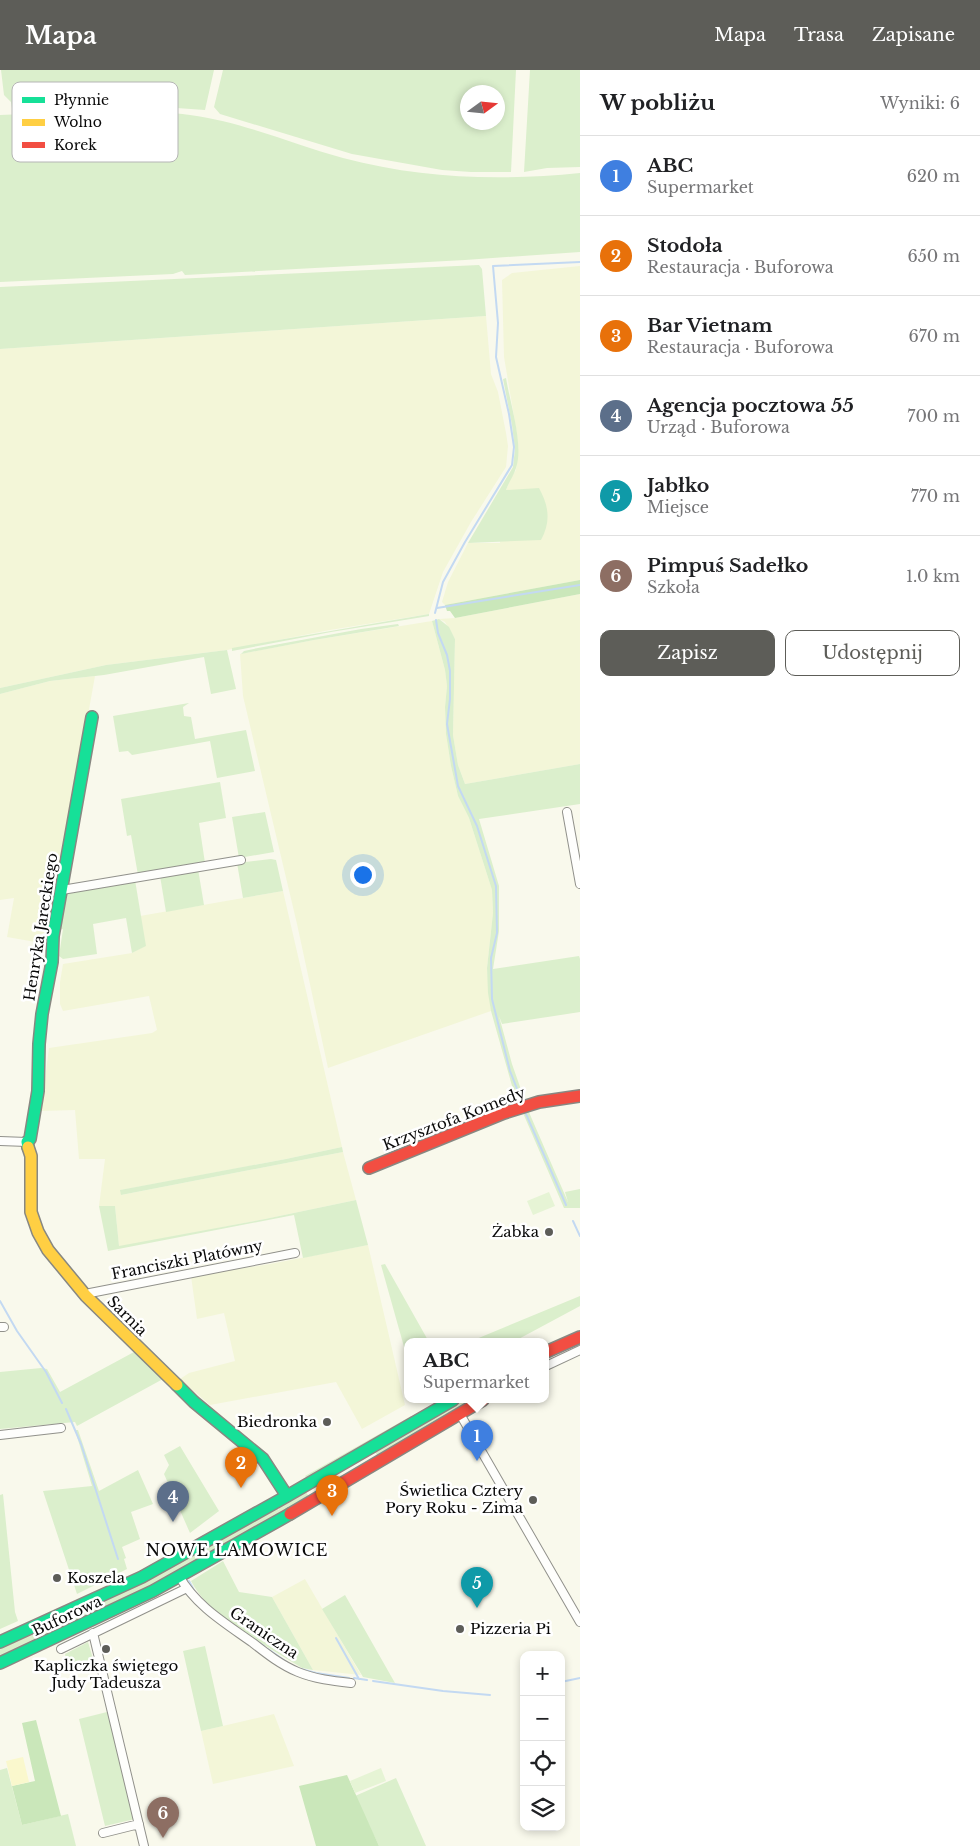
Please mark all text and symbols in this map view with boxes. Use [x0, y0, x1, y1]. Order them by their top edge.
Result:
text: Mapa [25, 21, 97, 50]
text: Mapa [714, 24, 766, 46]
text: Trasa [794, 24, 844, 46]
text: Zapisane [872, 24, 955, 46]
legend [12, 82, 178, 162]
north arrow [460, 85, 505, 130]
text: W pobliżu [600, 90, 715, 116]
text: Płynnie [54, 91, 109, 109]
text: Wyniki: 6 [880, 93, 960, 113]
text: Wolno [53, 113, 102, 131]
text: Korek [54, 136, 97, 154]
text: ABC [647, 154, 693, 177]
text: 1 [613, 166, 619, 186]
text: 620 m [907, 166, 960, 186]
text: Supermarket [647, 177, 754, 197]
text: Stodoła [647, 234, 723, 257]
text: 2 [611, 246, 621, 266]
text: 650 m [907, 246, 960, 266]
text: Restauracja · Buforowa [647, 257, 834, 277]
text: Bar Vietnam [647, 314, 772, 337]
text: 3 [611, 326, 621, 346]
text: 670 m [908, 326, 960, 346]
text: Restauracja · Buforowa [647, 337, 834, 357]
text: Agencja pocztowa 55 [647, 394, 854, 417]
text: 4 [611, 406, 621, 426]
text: 700 m [907, 406, 960, 426]
text: Urząd · Buforowa [647, 417, 790, 437]
text: Jabłko [647, 474, 709, 497]
text: 5 [611, 486, 621, 506]
text: 770 m [911, 486, 960, 506]
text: Miejsce [647, 497, 709, 517]
text: Pimpuś Sadełko [647, 554, 808, 577]
text: 6 [611, 566, 621, 586]
text: 1.0 km [906, 566, 960, 586]
text: Szkoła [647, 577, 700, 597]
button: Zapisz [600, 630, 775, 676]
button: Udostępnij [785, 630, 960, 676]
street label: Henryka Jareckiego [19, 851, 62, 1002]
your location [350, 862, 376, 888]
street label: Krzysztofa Komedy [380, 1082, 528, 1154]
place label: Żabka [492, 1222, 540, 1241]
marker: Żabka [543, 1226, 555, 1238]
street label: Franciszki Platówny [110, 1235, 265, 1284]
street label: Sarnia [103, 1292, 152, 1340]
popup [404, 1338, 549, 1403]
text: ABC [423, 1349, 469, 1372]
text: Supermarket [423, 1372, 530, 1392]
place label: Biedronka [237, 1412, 318, 1431]
marker: Biedronka [321, 1416, 333, 1428]
pin: 1 [461, 1420, 493, 1461]
pin: 2 [225, 1447, 257, 1488]
pin: 3 [316, 1475, 348, 1516]
pin: 4 [157, 1481, 189, 1522]
place label: Świetlica Cztery Pory Roku - Zima [385, 1481, 524, 1517]
marker: Świetlica Cztery Pory Roku - Zima [527, 1494, 539, 1506]
district label: NOWE LAMOWICE [146, 1540, 328, 1560]
pin: 5 [461, 1567, 493, 1608]
place label: Koszela [67, 1568, 126, 1587]
marker: Koszela [51, 1572, 63, 1584]
street label: Buforowa [29, 1591, 105, 1640]
street label: Graniczna [226, 1603, 303, 1663]
place label: Pizzeria Pi [470, 1619, 551, 1638]
marker: Pizzeria Pi [454, 1623, 466, 1635]
marker: Kapliczka świętego Judy Tadeusza [100, 1643, 112, 1655]
map controls [520, 1651, 565, 1831]
button: + [520, 1651, 565, 1696]
place label: Kapliczka świętego Judy Tadeusza [34, 1656, 178, 1692]
button: − [520, 1696, 565, 1741]
button: locate [520, 1741, 565, 1786]
button: layers [520, 1786, 565, 1831]
pin: 6 [147, 1797, 179, 1838]

